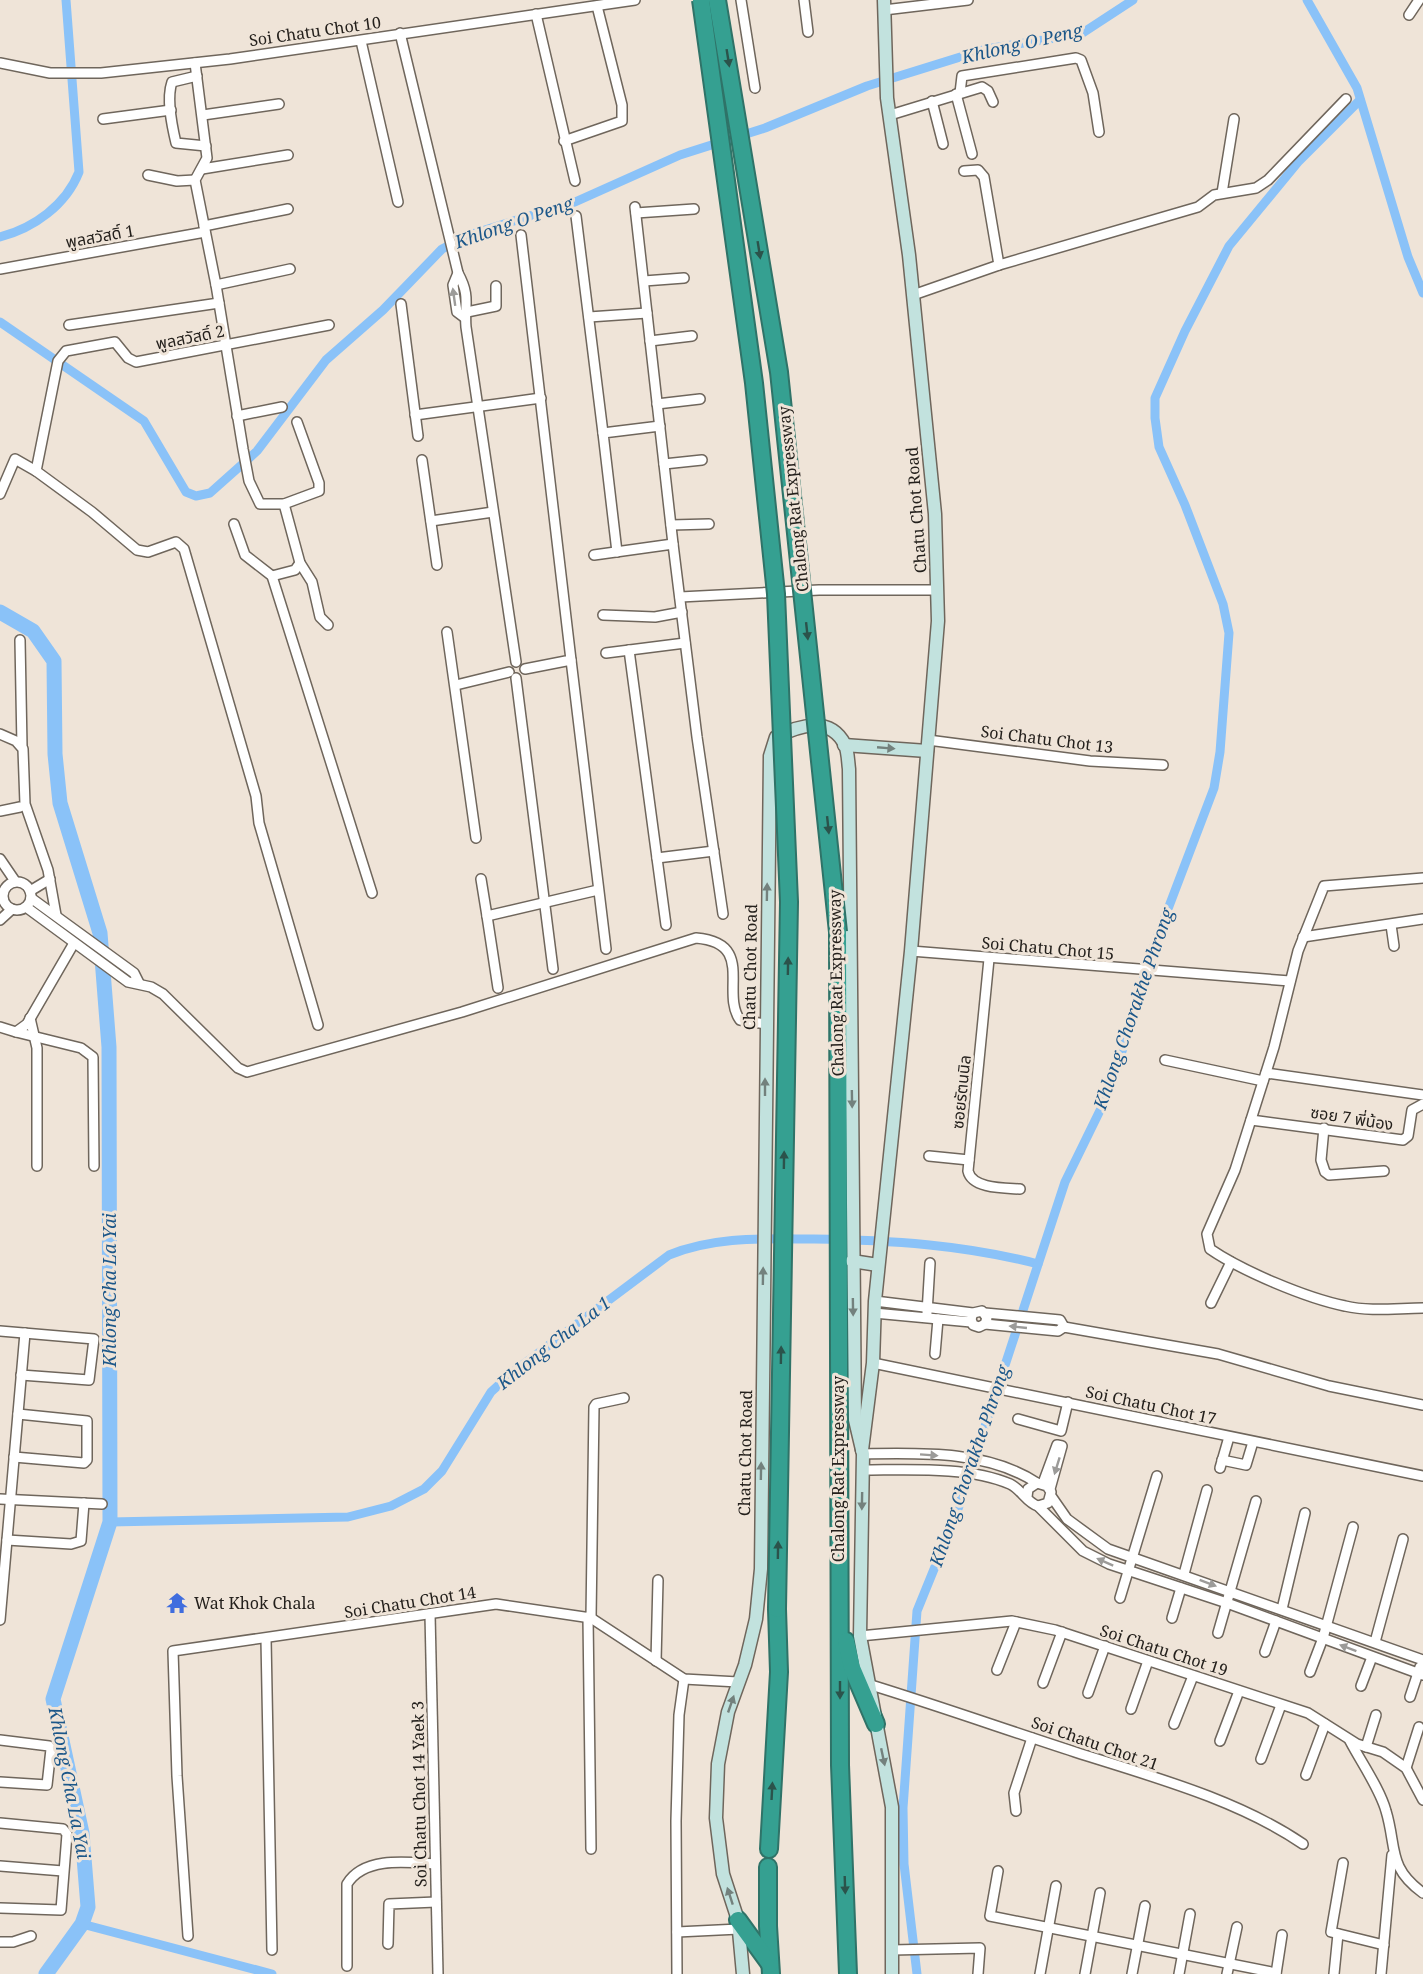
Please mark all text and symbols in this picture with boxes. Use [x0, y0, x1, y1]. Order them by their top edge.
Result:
street label: Soi Chatu Chot 10 [248, 11, 382, 51]
water label: Khlong O Peng [958, 17, 1086, 69]
one-way arrow [723, 48, 732, 67]
water label: Khlong O Peng [450, 190, 577, 254]
street label: พูลสวัสดิ์ 1 [64, 219, 136, 253]
one-way arrow [755, 241, 764, 260]
one-way arrow [450, 287, 459, 306]
street label: พูลสวัสดิ์ 2 [154, 320, 226, 354]
street label: Chalong Rat Expressway [772, 404, 814, 593]
street label: Chatu Chot Road [901, 446, 931, 574]
one-way arrow [802, 621, 812, 640]
street label: Soi Chatu Chot 13 [980, 720, 1114, 758]
one-way arrow [876, 743, 895, 753]
one-way arrow [823, 815, 833, 834]
one-way arrow [763, 883, 772, 902]
street label: Chalong Rat Expressway [823, 889, 849, 1077]
street label: Chatu Chot Road [738, 903, 762, 1030]
water label: Khlong Chorakhe Phrong [1087, 904, 1179, 1113]
street label: Soi Chatu Chot 15 [981, 931, 1115, 965]
one-way arrow [783, 956, 793, 975]
street label: ซอยรัตนนิล [946, 1054, 976, 1130]
one-way arrow [760, 1078, 770, 1097]
one-way arrow [847, 1089, 857, 1108]
street label: ซอย 7 พี่น้อง [1309, 1101, 1395, 1135]
one-way arrow [780, 1151, 789, 1170]
water label: Khlong Cha La Yai [97, 1212, 121, 1368]
one-way arrow [758, 1267, 768, 1286]
water label: Khlong Cha La 1 [491, 1290, 615, 1395]
one-way arrow [849, 1298, 858, 1317]
one-way arrow [1008, 1322, 1027, 1332]
one-way arrow [776, 1346, 786, 1365]
water label: Khlong Chorakhe Phrong [923, 1361, 1015, 1570]
street label: Chalong Rat Expressway [827, 1375, 849, 1562]
street label: Soi Chatu Chot 17 [1084, 1380, 1218, 1430]
street label: Chatu Chot Road [733, 1389, 757, 1516]
one-way arrow [920, 1450, 939, 1460]
one-way arrow [1052, 1457, 1061, 1475]
one-way arrow [757, 1462, 766, 1481]
one-way arrow [857, 1492, 867, 1511]
one-way arrow [773, 1541, 783, 1560]
one-way arrow [1096, 1557, 1114, 1567]
one-way arrow [1199, 1578, 1217, 1588]
street label: Soi Chatu Chot 14 [343, 1581, 477, 1623]
temple icon: Wat Khok Chala [165, 1591, 189, 1615]
place label: Wat Khok Chala [194, 1592, 316, 1614]
street label: Soi Chatu Chot 19 [1097, 1619, 1231, 1681]
one-way arrow [1339, 1643, 1357, 1652]
one-way arrow [835, 1681, 845, 1700]
one-way arrow [726, 1695, 736, 1713]
street label: Soi Chatu Chot 14 Yaek 3 [406, 1701, 432, 1887]
water label: Khlong Cha La Yai [43, 1704, 97, 1861]
street label: Soi Chatu Chot 21 [1029, 1711, 1161, 1775]
one-way arrow [879, 1748, 889, 1766]
one-way arrow [767, 1781, 777, 1800]
one-way arrow [840, 1876, 849, 1895]
one-way arrow [725, 1887, 735, 1905]

